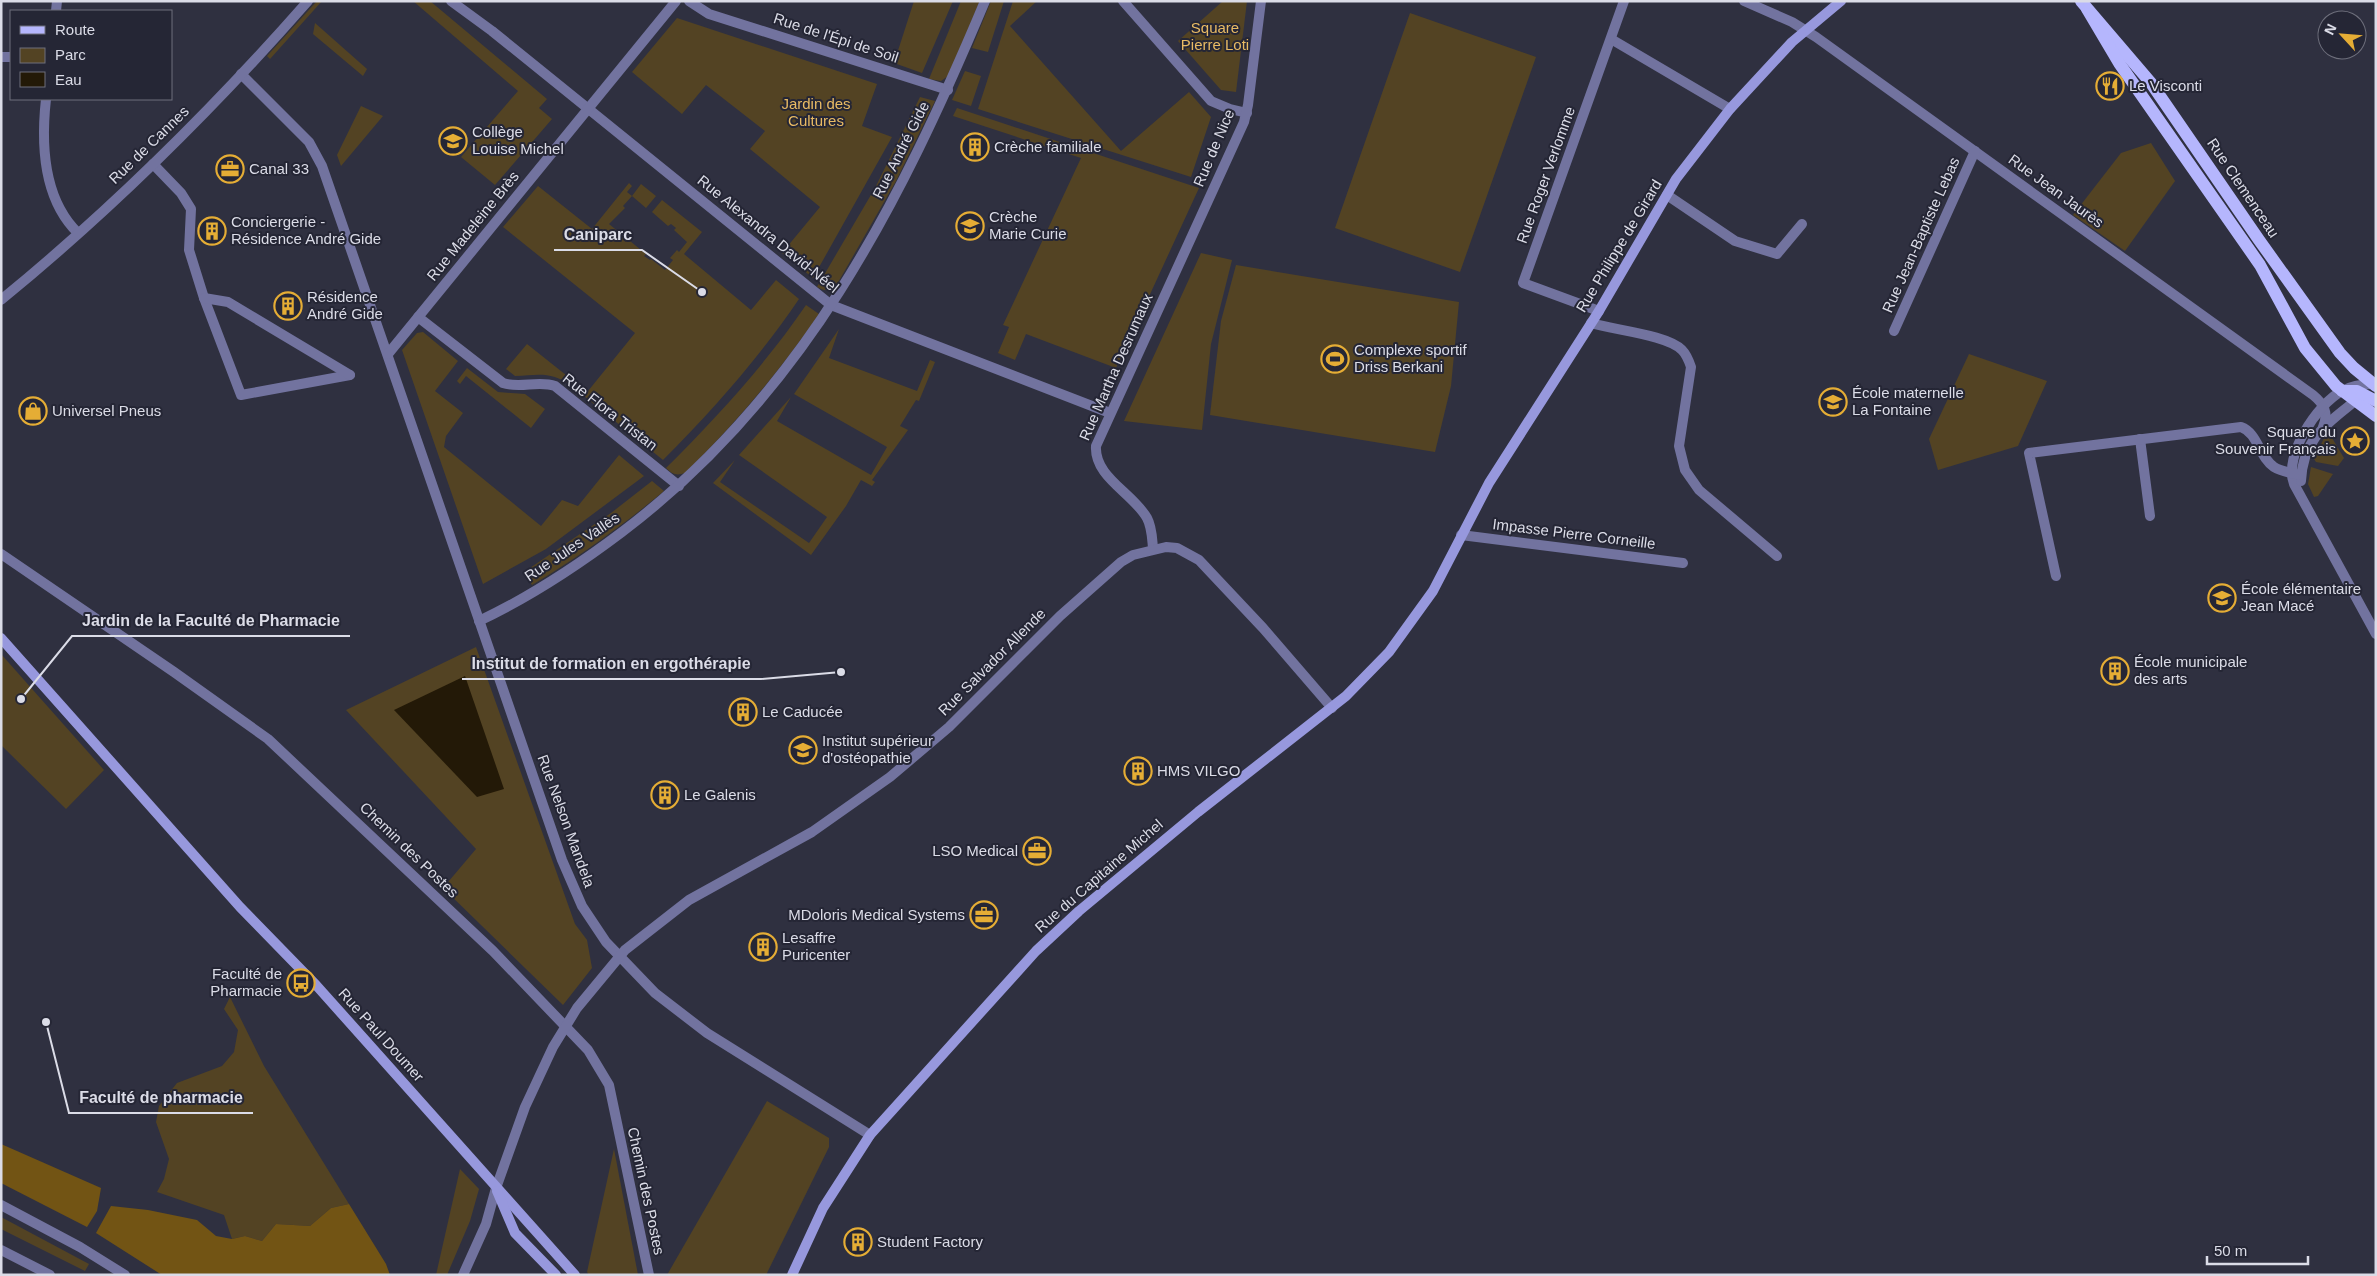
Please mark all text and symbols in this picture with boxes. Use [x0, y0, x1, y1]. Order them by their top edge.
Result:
street label: Rue de l'Épi de Soil [771, 9, 901, 66]
legend [10, 10, 172, 100]
north arrow [2317, 10, 2367, 60]
park label: Square Pierre Loti [1181, 19, 1249, 53]
text: Route [55, 21, 95, 38]
text: N [2321, 21, 2340, 37]
text: Parc [55, 46, 86, 63]
text: Eau [55, 71, 82, 88]
restaurant icon: Le Visconti [2095, 71, 2125, 101]
place label: Le Visconti [2129, 77, 2202, 94]
park label: Jardin des Cultures [781, 95, 851, 129]
street label: Rue André Gide [869, 98, 932, 201]
street label: Rue de Cannes [105, 102, 192, 187]
street label: Rue Roger Verlomme [1513, 104, 1578, 246]
street label: Rue de Nice [1190, 106, 1237, 189]
place label: Collège Louise Michel [472, 123, 564, 157]
school or university icon: Collège Louise Michel [438, 126, 468, 156]
building icon: Crèche familiale [960, 132, 990, 162]
street label: Rue Clemenceau [2204, 135, 2283, 241]
place label: Crèche familiale [994, 138, 1102, 155]
street label: Rue Jean Jaurès [2005, 150, 2107, 231]
office icon: Canal 33 [215, 154, 245, 184]
street label: Rue Jean-Baptiste Lebas [1879, 154, 1963, 315]
place label: Canal 33 [249, 160, 309, 177]
street label: Rue Madeleine Brès [423, 168, 522, 284]
street label: Rue Alexandra David-Néel [694, 171, 842, 296]
street label: Rue Philippe de Girard [1572, 176, 1665, 315]
place label: Crèche Marie Curie [989, 208, 1067, 242]
school or university icon: Crèche Marie Curie [955, 211, 985, 241]
place label: Conciergerie - Résidence André Gide [231, 213, 381, 247]
building icon: Conciergerie - Résidence André Gide [197, 216, 227, 246]
callout: Caniparc [554, 219, 642, 250]
text: Caniparc [564, 226, 632, 243]
place label: Résidence André Gide [307, 288, 383, 322]
street label: Rue Martha Desrumaux [1075, 290, 1156, 443]
building icon: Résidence André Gide [273, 291, 303, 321]
place label: Complexe sportif Driss Berkani [1354, 341, 1467, 375]
sports icon: Complexe sportif Driss Berkani [1320, 344, 1350, 374]
street label: Rue Flora Tristan [560, 369, 661, 454]
place label: École maternelle La Fontaine [1852, 384, 1964, 418]
school or university icon: École maternelle La Fontaine [1818, 387, 1848, 417]
shop icon: Universel Pneus [18, 396, 48, 426]
place label: Universel Pneus [52, 402, 161, 419]
place label: Square du Souvenir Français [2215, 423, 2336, 457]
place icon: Square du Souvenir Français [2340, 426, 2370, 456]
street label: Rue Jules Vallès [521, 509, 622, 585]
street label: Impasse Pierre Corneille [1492, 515, 1657, 552]
place label: École élémentaire Jean Macé [2241, 580, 2361, 614]
school or university icon: École élémentaire Jean Macé [2207, 583, 2237, 613]
callout: Jardin de la Faculté de Pharmacie [72, 605, 350, 636]
street label: Rue Salvador Allende [935, 605, 1049, 719]
text: Jardin de la Faculté de Pharmacie [82, 612, 340, 629]
callout: Institut de formation en ergothérapie [462, 648, 761, 679]
place label: École municipale des arts [2134, 653, 2247, 687]
text: Institut de formation en ergothérapie [471, 655, 751, 672]
building icon: École municipale des arts [2100, 656, 2130, 686]
building icon: Le Caducée [728, 697, 758, 727]
place label: Le Caducée [762, 703, 843, 720]
place label: Institut supérieur d'ostéopathie [822, 732, 933, 766]
school or university icon: Institut supérieur d'ostéopathie [788, 735, 818, 765]
street label: Rue Nelson Mandela [535, 752, 599, 890]
building icon: HMS VILGO [1123, 756, 1153, 786]
place label: HMS VILGO [1157, 762, 1240, 779]
building icon: Le Galenis [650, 780, 680, 810]
place label: Le Galenis [684, 786, 756, 803]
street label: Chemin des Postes [357, 798, 462, 901]
street label: Rue du Capitaine Michel [1031, 816, 1166, 936]
office icon: LSO Medical [1022, 836, 1052, 866]
place label: LSO Medical [932, 842, 1018, 859]
office icon: MDoloris Medical Systems [969, 900, 999, 930]
place label: MDoloris Medical Systems [788, 906, 965, 923]
place label: Lesaffre Puricenter [782, 929, 850, 963]
building icon: Lesaffre Puricenter [748, 932, 778, 962]
place label: Faculté de Pharmacie [210, 965, 282, 999]
bus stop icon: Faculté de Pharmacie [286, 968, 316, 998]
street label: Rue Paul Doumer [335, 985, 428, 1085]
callout: Faculté de pharmacie [69, 1082, 253, 1113]
text: Faculté de pharmacie [79, 1089, 243, 1106]
street label: Chemin des Postes [625, 1126, 668, 1256]
building icon: Student Factory [843, 1227, 873, 1257]
place label: Student Factory [877, 1233, 983, 1250]
scale bar [2207, 1234, 2308, 1266]
text: 50 m [2214, 1242, 2247, 1259]

